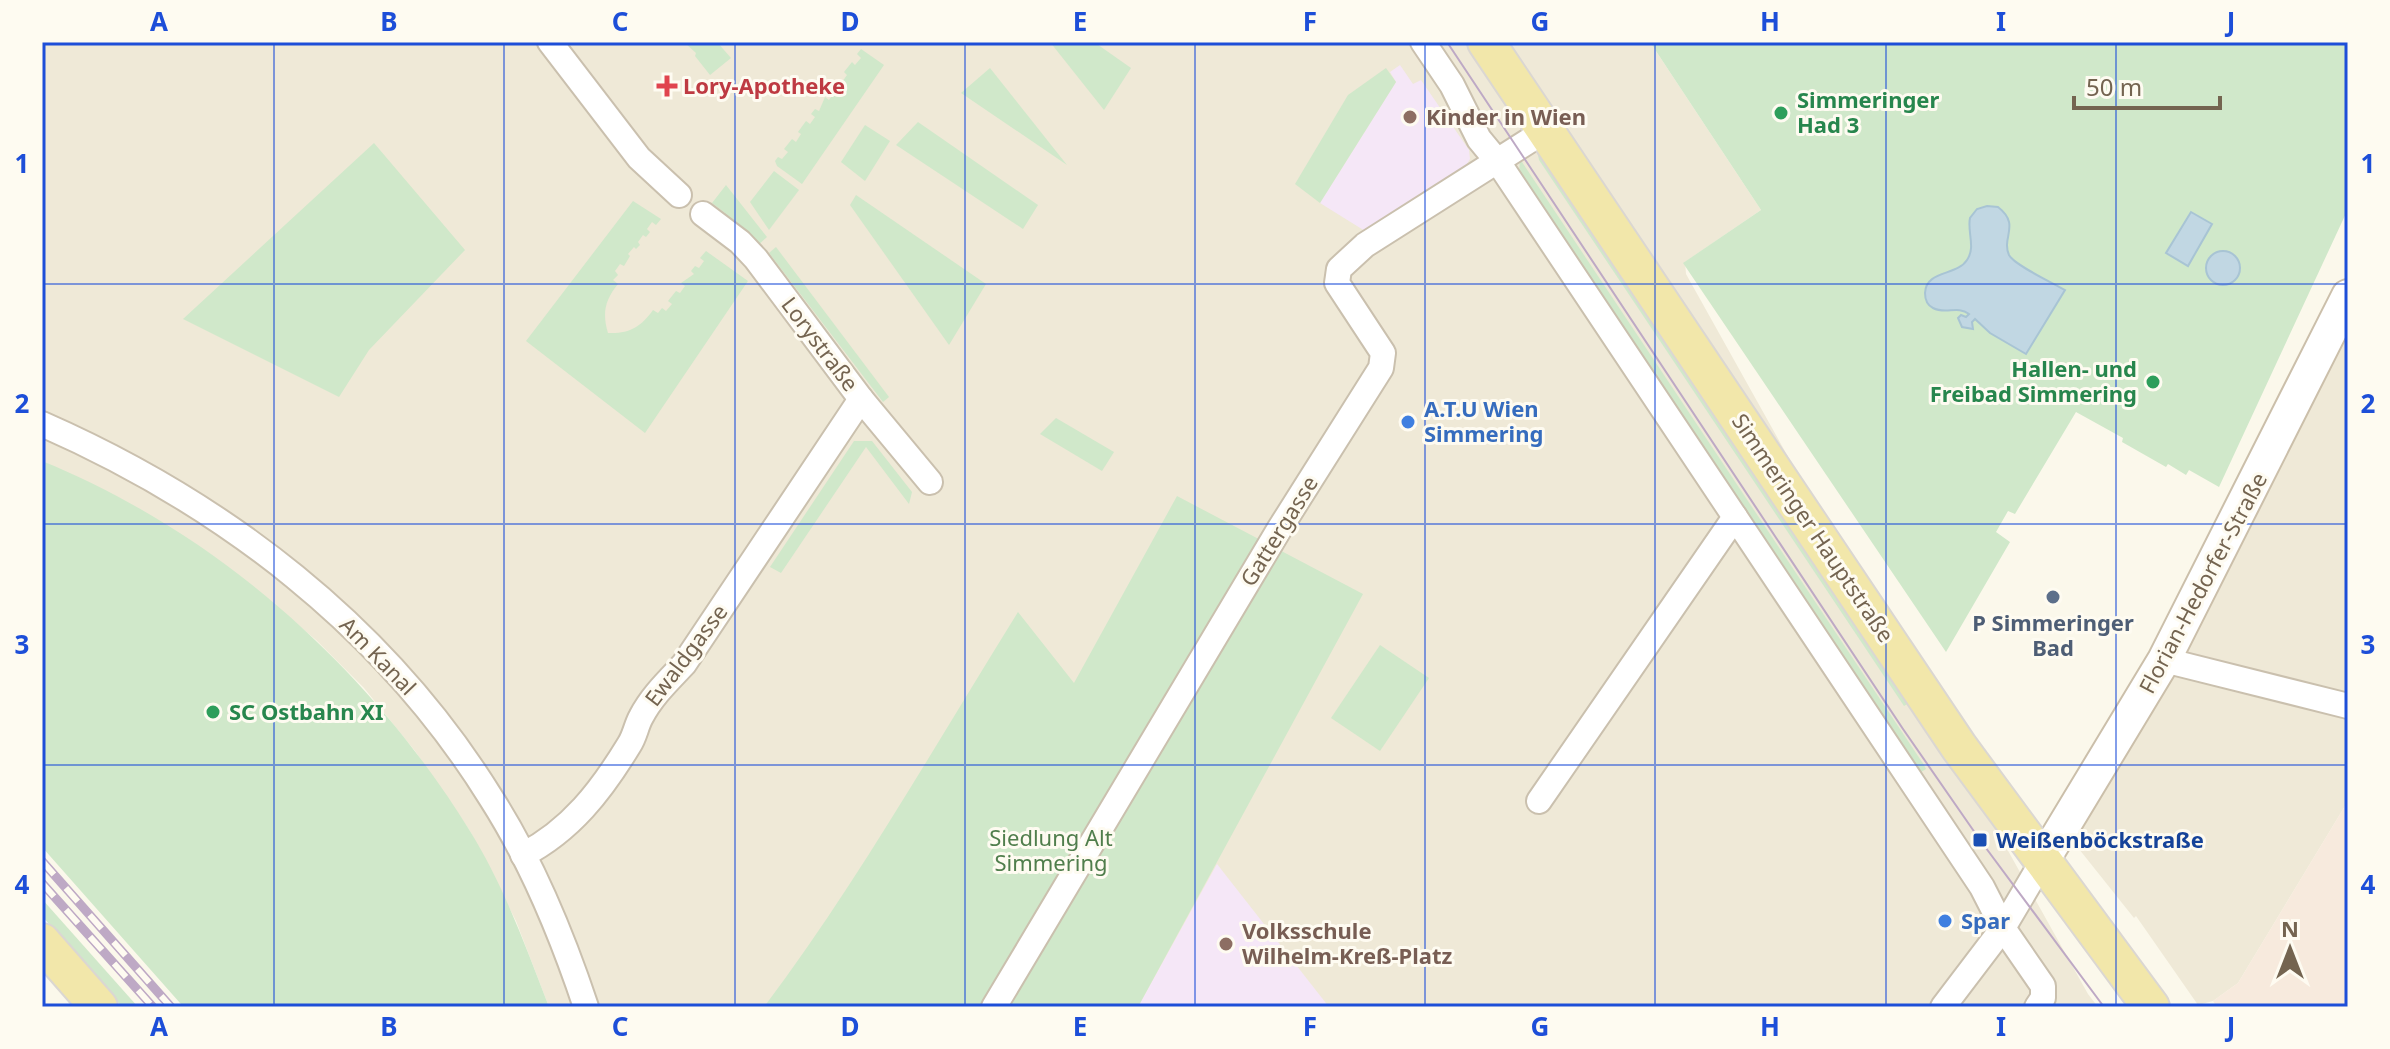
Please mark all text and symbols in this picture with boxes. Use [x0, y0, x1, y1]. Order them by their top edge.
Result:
text: A [150, 3, 168, 39]
text: B [380, 3, 398, 39]
text: C [612, 3, 628, 39]
text: D [840, 3, 860, 39]
text: E [1073, 3, 1087, 39]
text: F [1303, 3, 1317, 39]
text: G [1531, 3, 1549, 39]
text: H [1760, 3, 1780, 39]
text: I [1996, 3, 2006, 39]
text: J [2225, 3, 2235, 39]
scale bar [2074, 60, 2220, 110]
place label: Lory-Apotheke [683, 70, 845, 100]
text: 50 m [2086, 70, 2142, 103]
marker: Lory-Apotheke [658, 77, 676, 95]
place label: Simmeringer Had 3 [1797, 84, 1939, 139]
place label: Kinder in Wien [1426, 101, 1586, 131]
marker: Simmeringer Had 3 [1772, 104, 1790, 122]
marker: Kinder in Wien [1401, 108, 1419, 126]
text: 1 [15, 145, 29, 181]
text: 1 [2361, 145, 2375, 181]
street label: Lorystraße [775, 290, 866, 397]
place label: Hallen- und Freibad Simmering [1930, 353, 2137, 408]
marker: Hallen- und Freibad Simmering [2144, 373, 2162, 391]
text: 2 [15, 385, 30, 421]
text: 2 [2361, 385, 2376, 421]
place label: A.T.U Wien Simmering [1424, 393, 1543, 448]
street label: Simmeringer Hauptstraße [1726, 407, 1902, 648]
marker: A.T.U Wien Simmering [1399, 413, 1417, 431]
street label: Florian-Hedorfer-Straße [2131, 467, 2273, 698]
street label: Gattergasse [1232, 470, 1324, 591]
marker: P Simmeringer Bad [2044, 588, 2062, 606]
street label: Ewaldgasse [637, 597, 733, 712]
place label: P Simmeringer Bad [1972, 607, 2134, 662]
street label: Am Kanal [334, 610, 424, 701]
text: 3 [15, 626, 29, 662]
text: 3 [2361, 626, 2375, 662]
place label: SC Ostbahn XI [229, 696, 384, 726]
marker: SC Ostbahn XI [204, 703, 222, 721]
park label: Siedlung Alt Simmering [989, 822, 1113, 877]
place label: Weißenböckstraße [1996, 824, 2204, 854]
marker: Weißenböckstraße [1971, 831, 1989, 849]
text: 4 [15, 866, 30, 902]
text: 4 [2361, 866, 2376, 902]
place label: Spar [1961, 905, 2010, 935]
north arrow [2250, 909, 2330, 989]
marker: Spar [1936, 912, 1954, 930]
text: N [2281, 913, 2299, 943]
place label: Volksschule Wilhelm-Kreß-Platz [1242, 915, 1452, 970]
marker: Volksschule Wilhelm-Kreß-Platz [1217, 935, 1235, 953]
text: A [150, 1008, 168, 1044]
text: B [380, 1008, 398, 1044]
text: C [612, 1008, 628, 1044]
text: D [840, 1008, 860, 1044]
text: E [1073, 1008, 1087, 1044]
text: F [1303, 1008, 1317, 1044]
text: G [1531, 1008, 1549, 1044]
text: H [1760, 1008, 1780, 1044]
text: I [1996, 1008, 2006, 1044]
text: J [2225, 1008, 2235, 1044]

